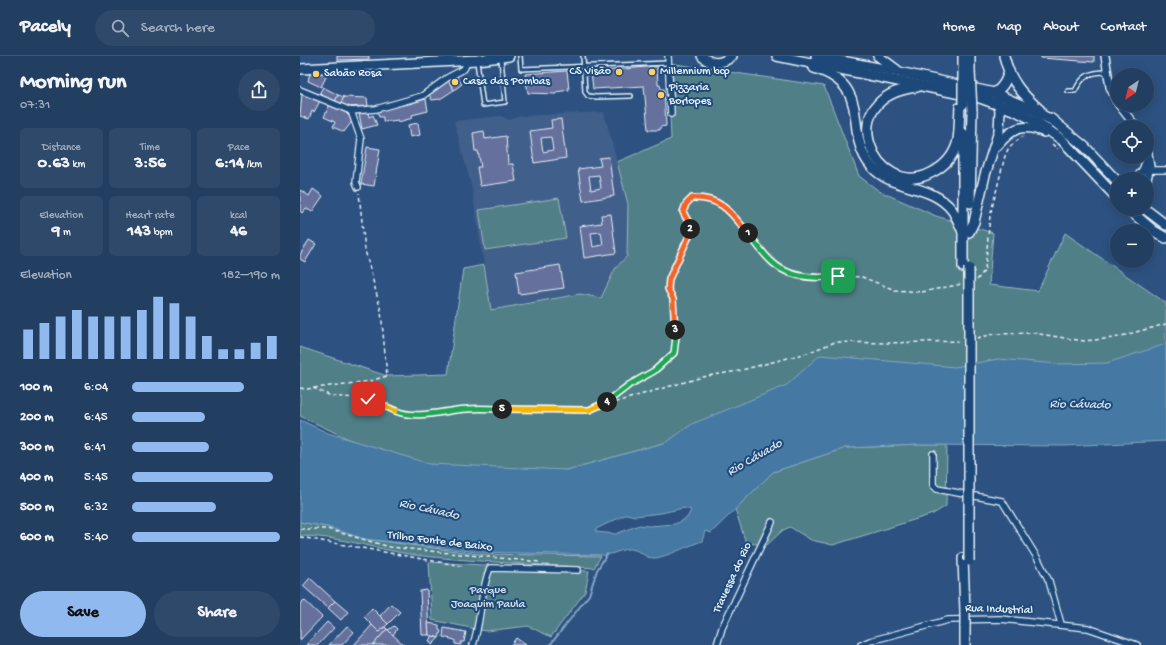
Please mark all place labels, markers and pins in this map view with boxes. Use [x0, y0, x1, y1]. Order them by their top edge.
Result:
place label: CS Visão [570, 65, 611, 79]
place label: Millennium bcp [660, 65, 730, 79]
place label: Sabão Rosa [324, 67, 382, 81]
marker: CS Visão [614, 67, 624, 77]
marker: Millennium bcp [647, 67, 657, 77]
marker: Sabão Rosa [311, 69, 321, 79]
place label: Casa das Pombas [463, 75, 550, 89]
marker: Casa das Pombas [450, 77, 460, 87]
place label: Pizzaria Borlopes [668, 81, 712, 109]
marker: Pizzaria Borlopes [656, 90, 666, 100]
pin: 2 [680, 219, 700, 239]
pin: 1 [738, 223, 758, 243]
pin [821, 259, 855, 293]
pin: 3 [665, 320, 685, 340]
pin [351, 382, 385, 416]
pin: 4 [597, 392, 617, 412]
pin: 5 [492, 399, 512, 419]

